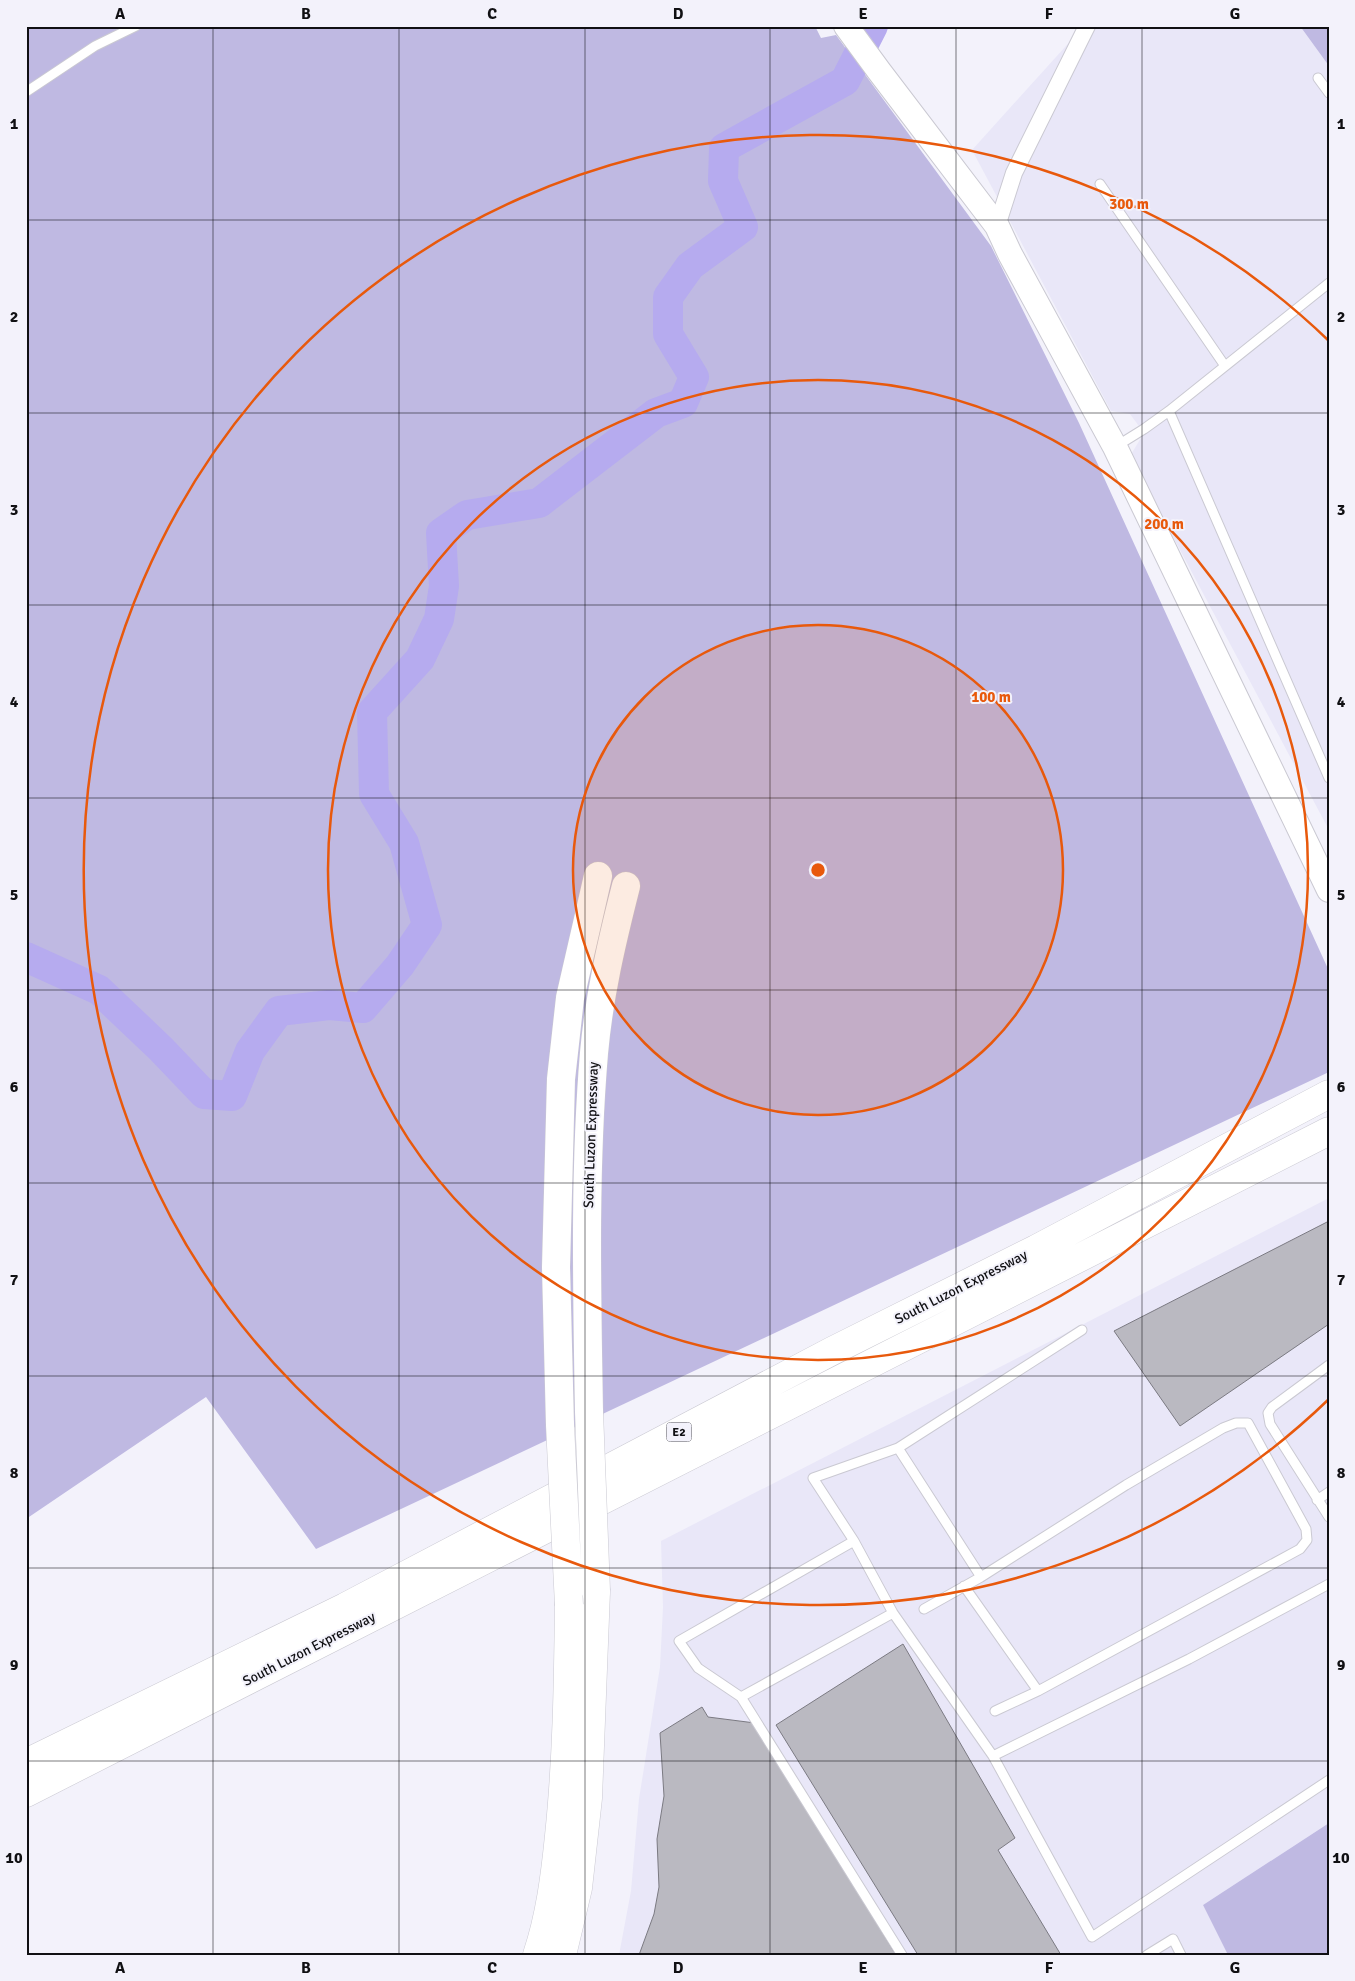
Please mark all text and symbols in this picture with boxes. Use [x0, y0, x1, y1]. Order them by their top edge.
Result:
text: A [115, 4, 126, 24]
text: B [301, 4, 311, 24]
text: C [487, 4, 497, 24]
text: D [673, 4, 684, 24]
text: E [858, 4, 868, 24]
text: F [1045, 4, 1054, 24]
text: G [1230, 4, 1240, 24]
text: 1 [10, 114, 19, 134]
text: 1 [1337, 114, 1346, 134]
text: 300 m [1109, 195, 1149, 213]
text: 2 [10, 307, 18, 327]
text: 2 [1337, 307, 1345, 327]
text: 3 [10, 500, 18, 520]
text: 3 [1337, 500, 1345, 520]
text: 200 m [1144, 515, 1184, 533]
text: 100 m [971, 688, 1011, 706]
text: 4 [10, 692, 19, 712]
text: 4 [1337, 692, 1346, 712]
centre of rings [809, 861, 827, 879]
text: 5 [10, 885, 18, 905]
text: 5 [1337, 885, 1345, 905]
street label: South Luzon Expressway [580, 1061, 602, 1208]
text: 6 [10, 1077, 19, 1097]
text: 6 [1337, 1077, 1346, 1097]
street label: South Luzon Expressway [892, 1246, 1030, 1328]
text: 7 [10, 1270, 19, 1290]
text: 7 [1337, 1270, 1346, 1290]
road number: E2 [666, 1422, 692, 1441]
text: 8 [10, 1463, 19, 1483]
text: 8 [1337, 1463, 1346, 1483]
street label: South Luzon Expressway [240, 1608, 378, 1690]
text: 9 [10, 1655, 19, 1675]
text: 9 [1337, 1655, 1346, 1675]
text: 10 [5, 1848, 23, 1868]
text: 10 [1332, 1848, 1350, 1868]
text: A [115, 1958, 126, 1978]
text: B [301, 1958, 311, 1978]
text: C [487, 1958, 497, 1978]
text: D [673, 1958, 684, 1978]
text: E [858, 1958, 868, 1978]
text: F [1045, 1958, 1054, 1978]
text: G [1230, 1958, 1240, 1978]

